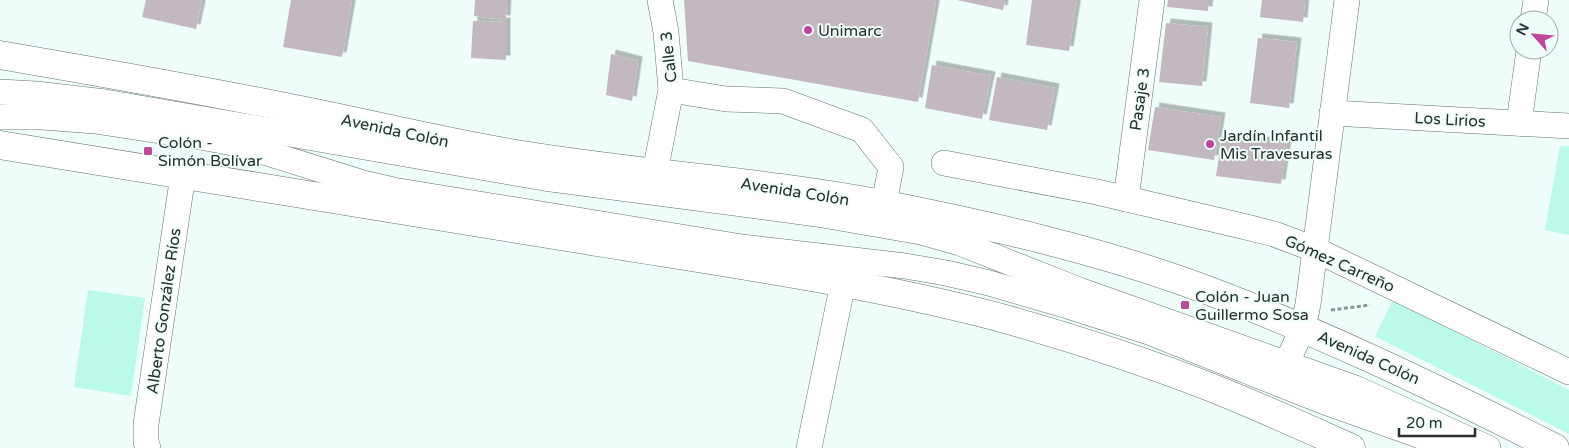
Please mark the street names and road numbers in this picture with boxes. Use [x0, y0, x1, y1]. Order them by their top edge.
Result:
street label: Calle 3 [656, 30, 682, 83]
street label: Pasaje 3 [1126, 66, 1154, 132]
street label: Los Lirios [1414, 108, 1486, 132]
street label: Avenida Colón [339, 110, 451, 152]
street label: Avenida Colón [739, 174, 851, 210]
street label: Alberto González Ríos [142, 227, 186, 395]
street label: Gómez Carreño [1281, 231, 1398, 297]
street label: Avenida Colón [1314, 326, 1423, 389]

